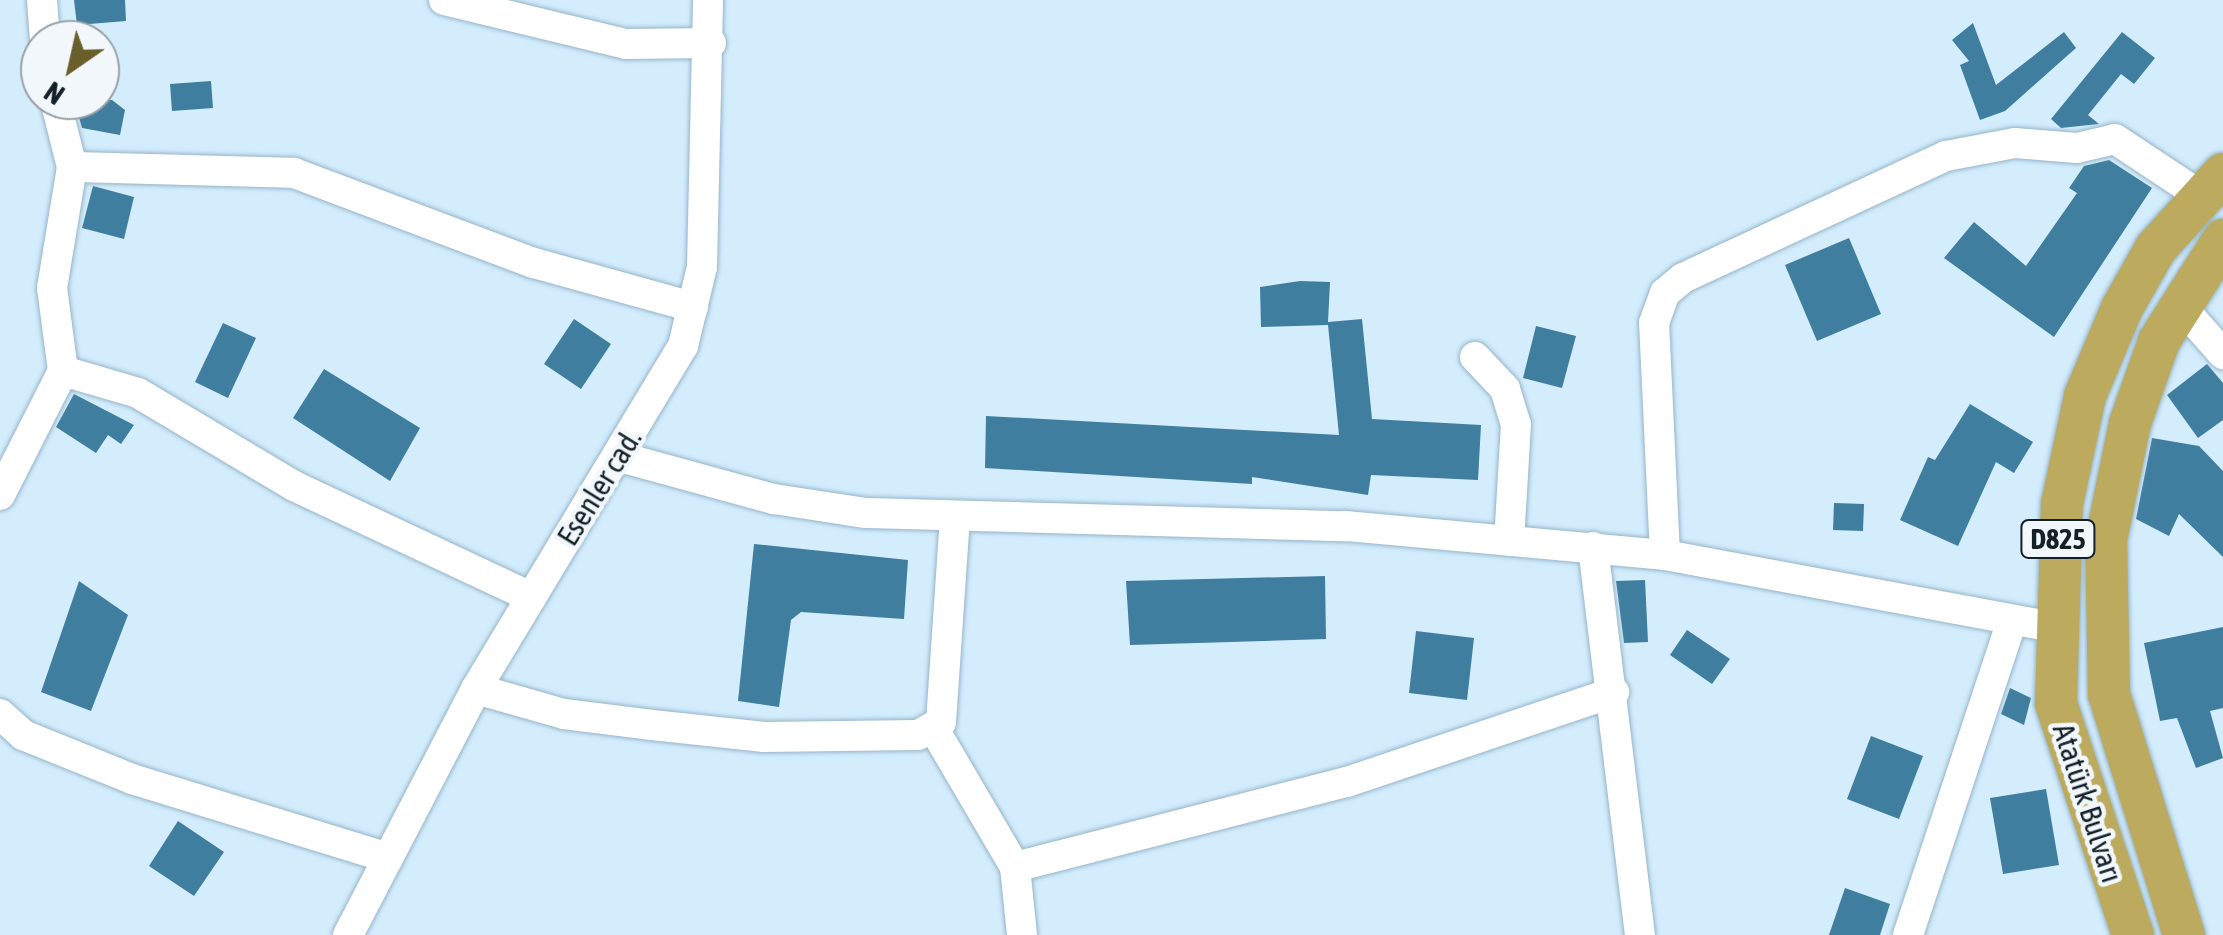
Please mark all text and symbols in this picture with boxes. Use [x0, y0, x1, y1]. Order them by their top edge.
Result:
north arrow [20, 20, 120, 120]
text: N [39, 75, 70, 111]
street label: Esenler cad. [549, 422, 649, 552]
road number: D825 [2018, 516, 2098, 562]
street label: Atatürk Bulvarı [2045, 719, 2131, 887]

